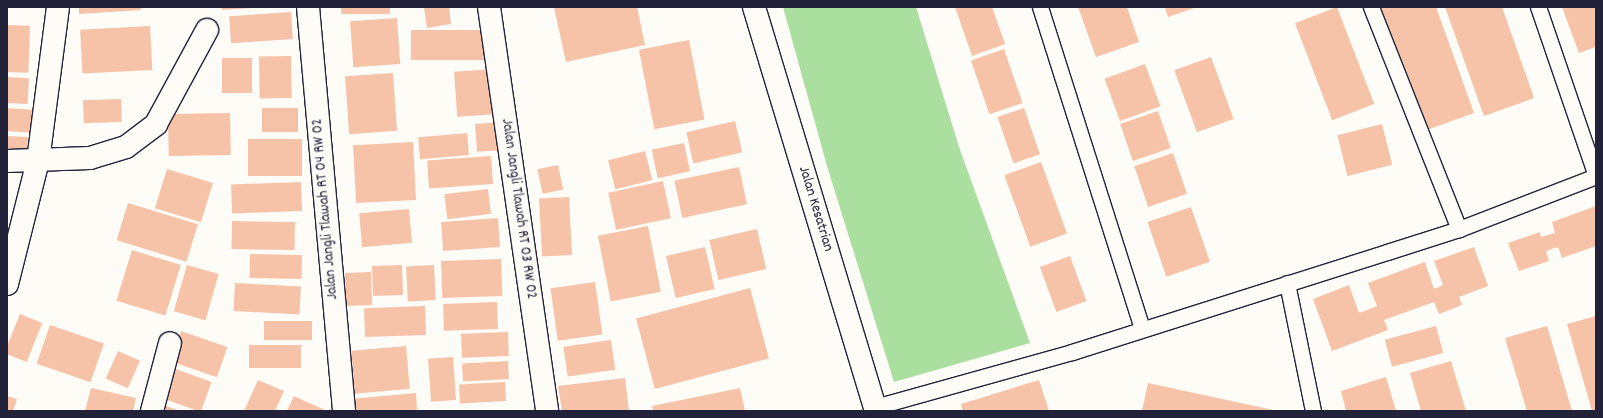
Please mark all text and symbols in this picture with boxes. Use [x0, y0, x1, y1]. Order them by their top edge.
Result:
street label: Jalan Jangli Tlawah RT 04 RW 02 [309, 118, 343, 300]
street label: Jalan Jangli Tlawah RT 03 RW 02 [496, 118, 540, 300]
street label: Jalan Kesatrian [794, 164, 836, 254]

